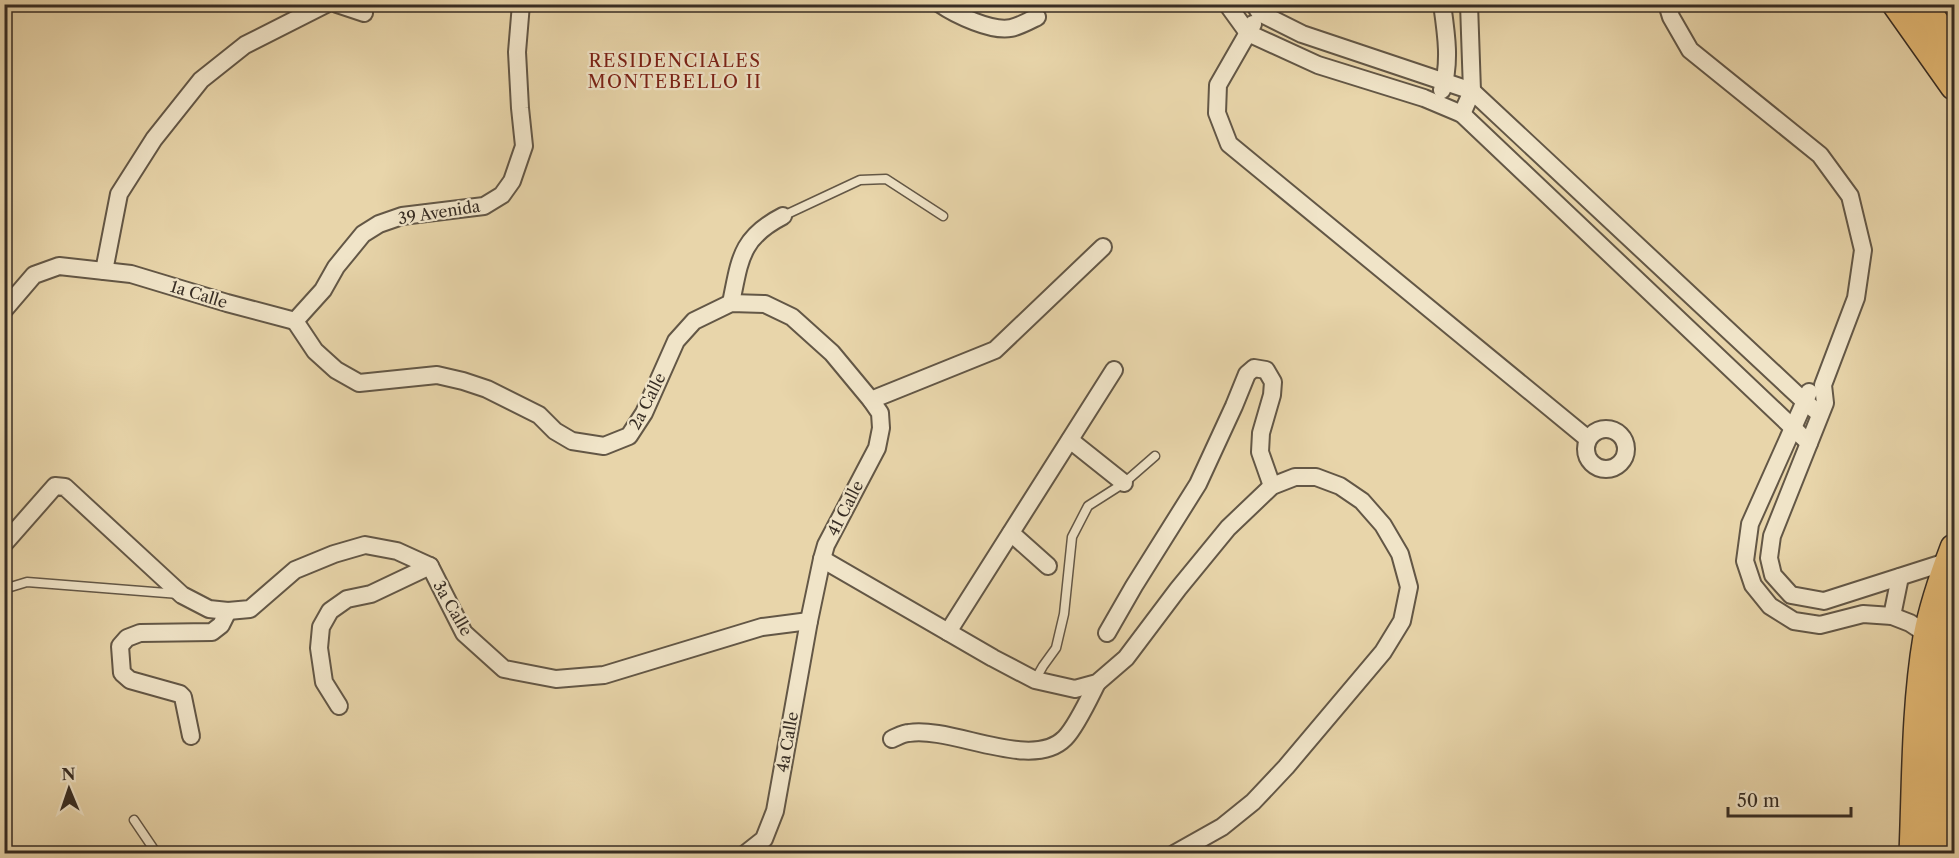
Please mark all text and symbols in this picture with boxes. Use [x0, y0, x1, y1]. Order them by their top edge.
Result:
district label: RESIDENCIALES MONTEBELLO II [588, 50, 762, 93]
street label: 39 Avenida [396, 196, 482, 228]
street label: 1a Calle [168, 276, 230, 312]
street label: 2a Calle [624, 369, 670, 433]
street label: 41 Calle [823, 477, 867, 539]
street label: 3a Calle [429, 577, 477, 639]
street label: 4a Calle [772, 710, 802, 774]
north arrow [39, 759, 99, 819]
text: N [61, 764, 76, 784]
scale bar [1728, 780, 1851, 818]
text: 50 m [1737, 790, 1780, 812]

